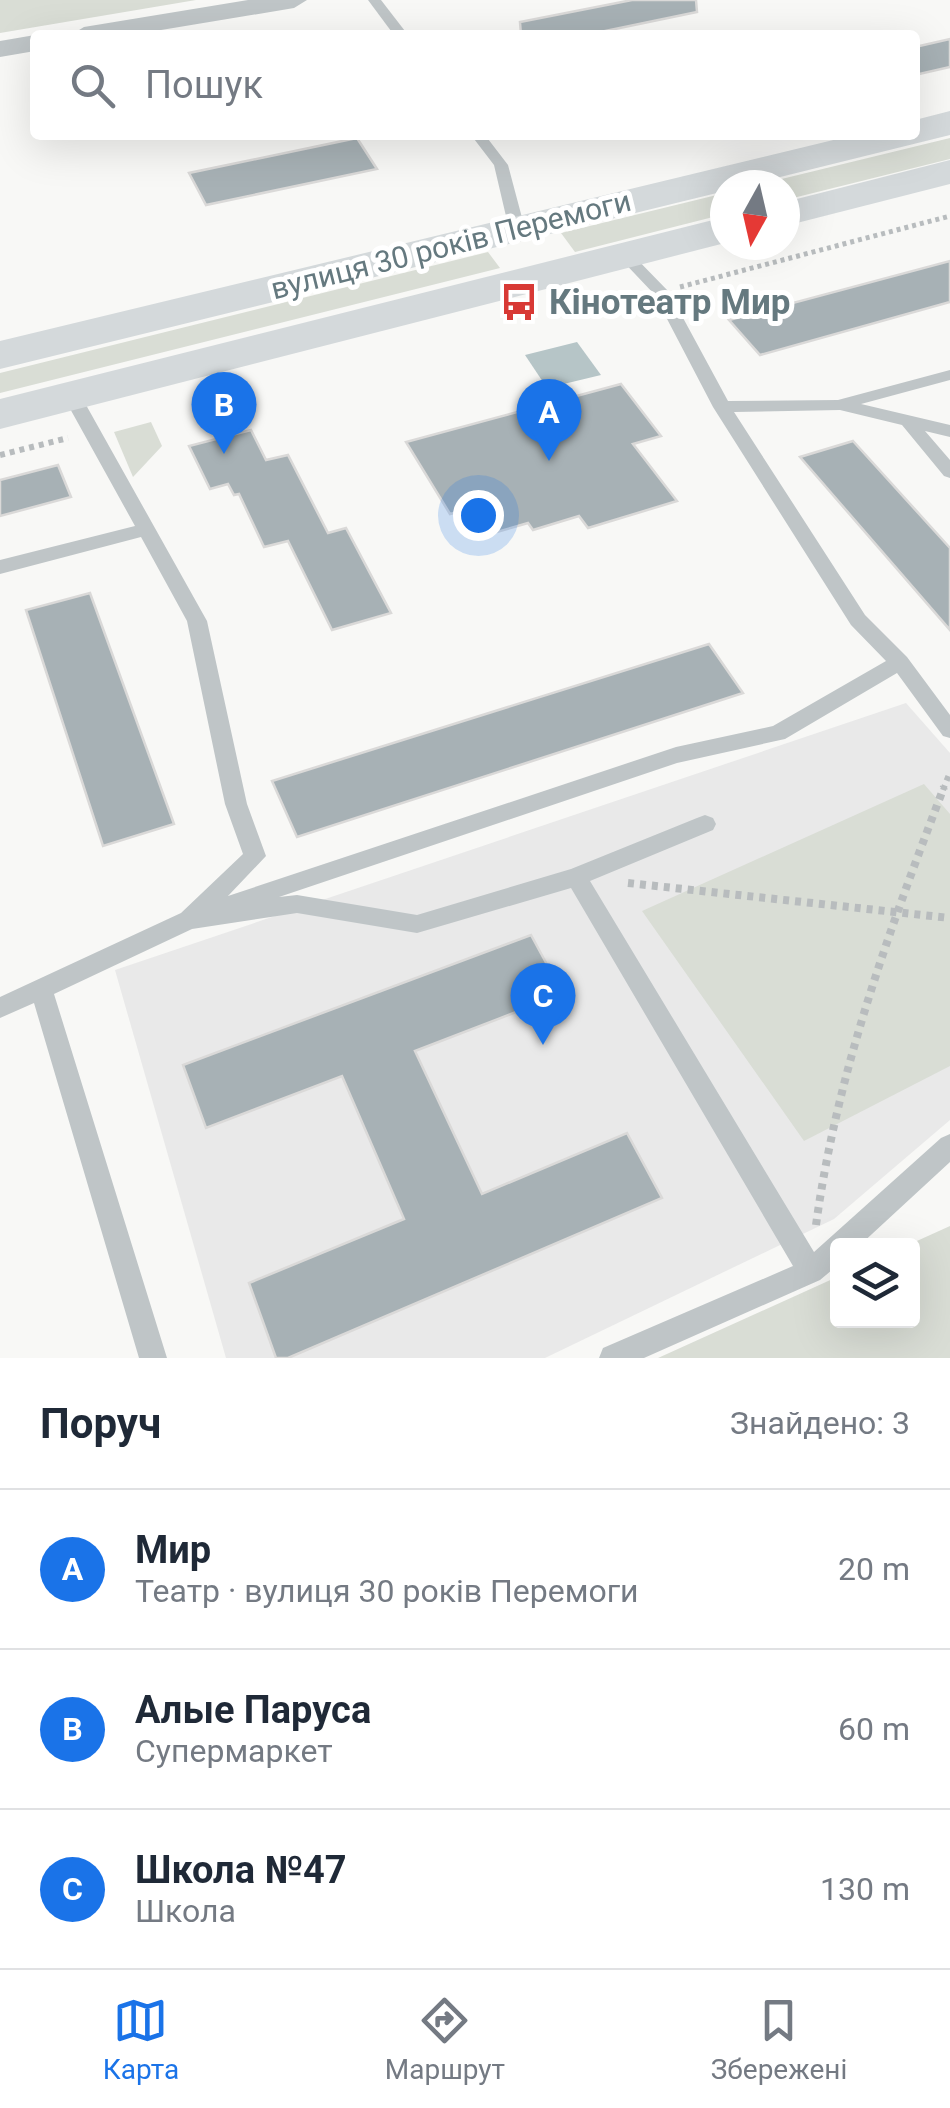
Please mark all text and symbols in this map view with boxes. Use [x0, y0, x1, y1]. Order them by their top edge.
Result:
search box [30, 30, 920, 140]
icon: search [65, 58, 120, 113]
text: Пошук [145, 63, 263, 107]
north arrow [710, 170, 800, 260]
street label: вулиця 30 років Перемоги [267, 183, 634, 306]
bus stop icon: Кінотеатр Мир [498, 281, 540, 323]
place label: Кінотеатр Мир [549, 282, 790, 323]
pin: B [192, 372, 256, 454]
pin: A [516, 378, 582, 461]
your location [453, 490, 504, 541]
pin: C [510, 962, 576, 1045]
map controls [830, 1238, 920, 1328]
button: layers [830, 1238, 920, 1328]
text: Поруч [40, 1399, 161, 1448]
text: Знайдено: 3 [730, 1404, 910, 1442]
text: Мир [135, 1528, 211, 1572]
text: A [62, 1550, 83, 1588]
text: 20 m [838, 1550, 910, 1588]
text: Театр · вулиця 30 років Перемоги [135, 1572, 639, 1610]
text: Алые Паруса [135, 1688, 371, 1732]
text: B [62, 1710, 83, 1748]
text: 60 m [838, 1710, 910, 1748]
text: Супермаркет [135, 1732, 333, 1770]
text: Школа №47 [135, 1848, 347, 1892]
text: C [62, 1870, 83, 1908]
text: 130 m [820, 1870, 910, 1908]
text: Школа [135, 1892, 236, 1930]
tab: Карта [103, 1993, 179, 2086]
tab: Маршрут [385, 1993, 505, 2086]
tab: Збережені [711, 1993, 847, 2086]

